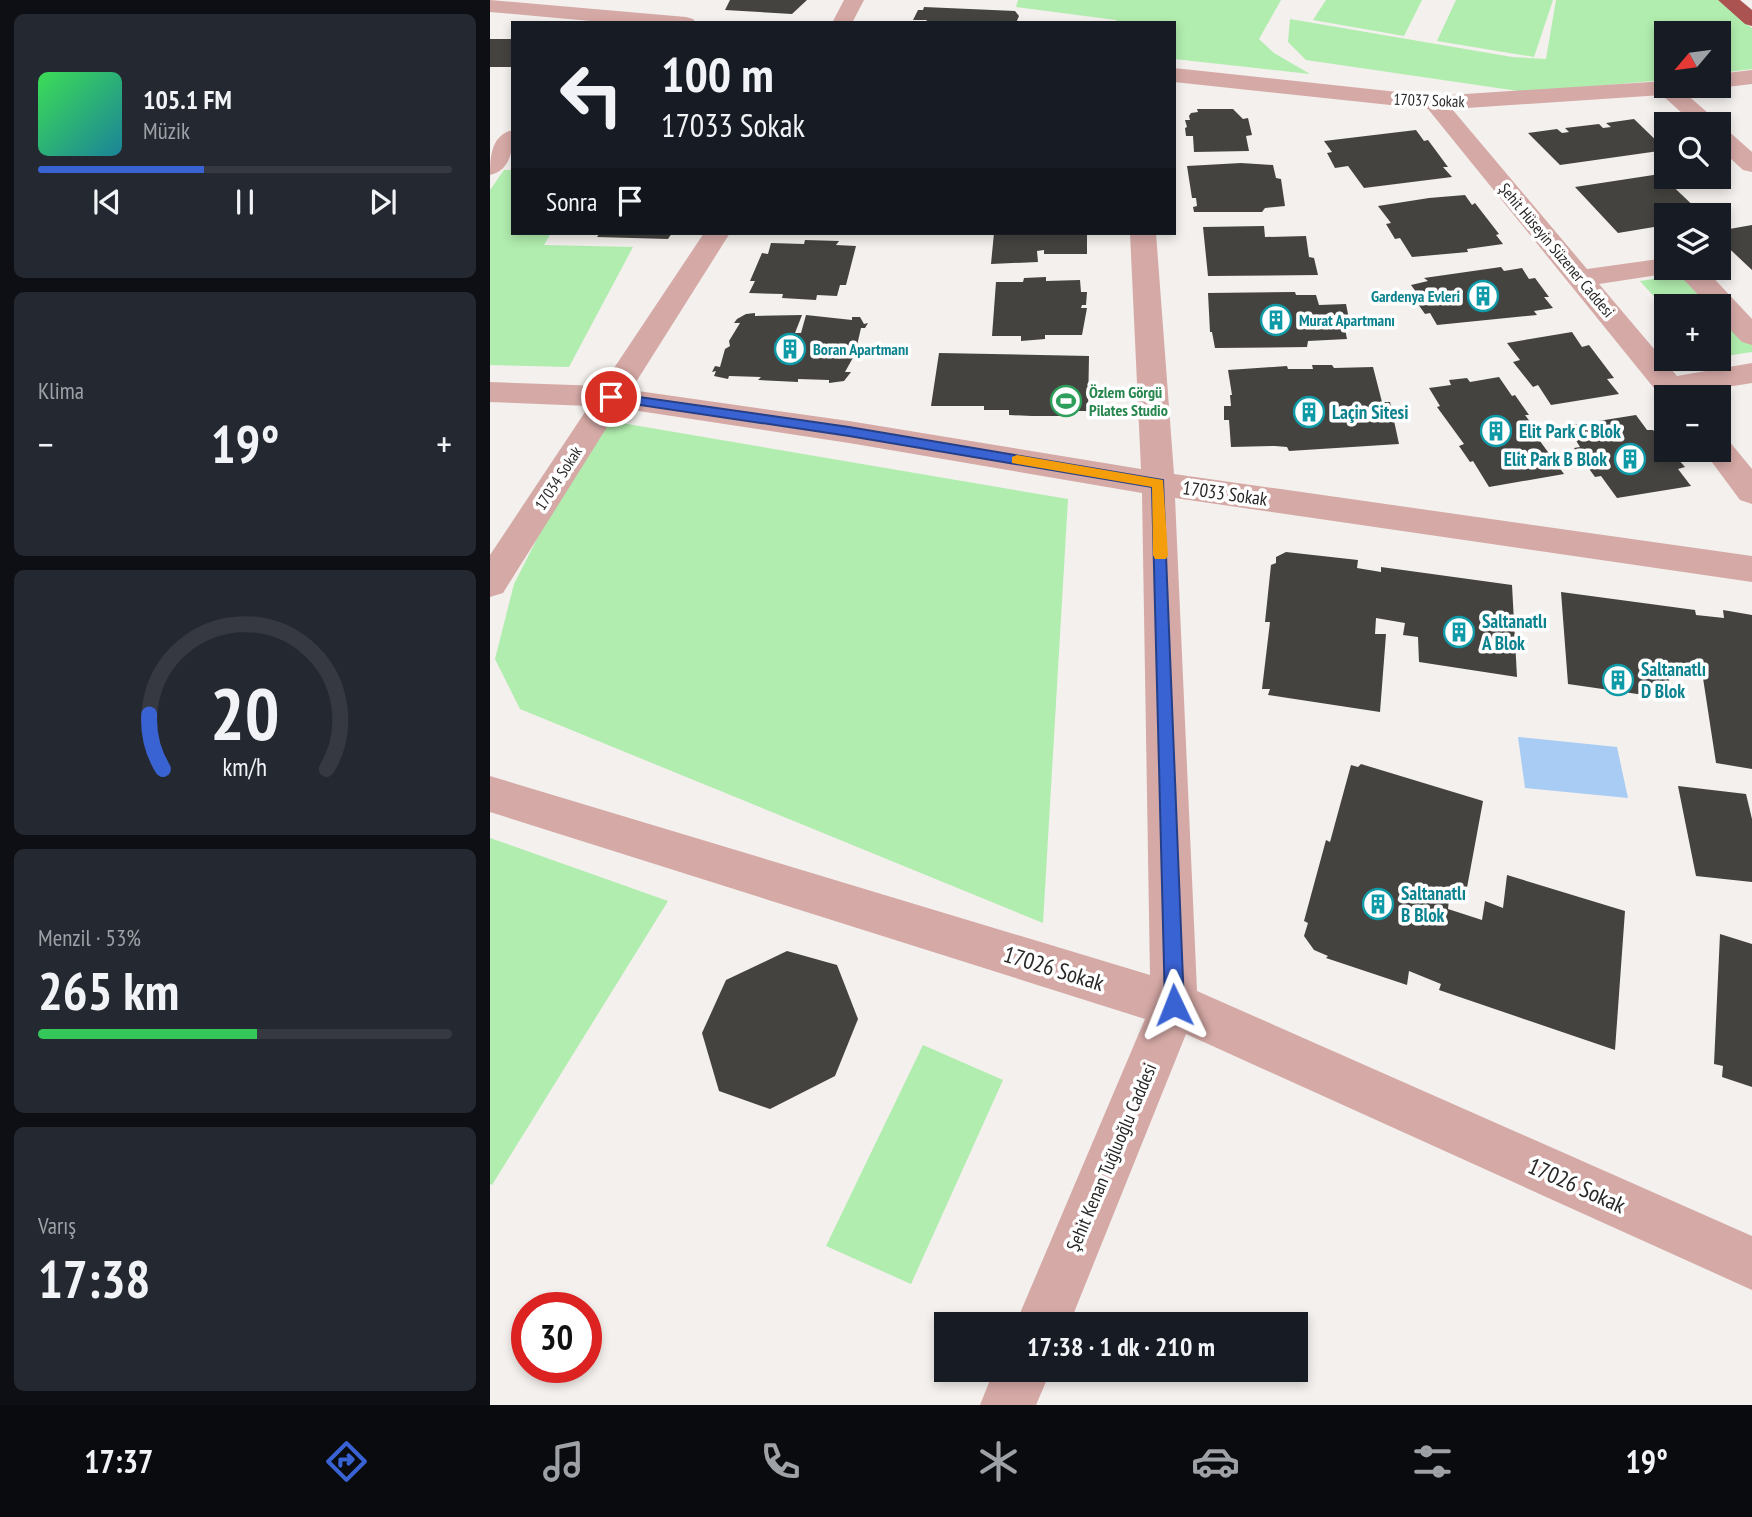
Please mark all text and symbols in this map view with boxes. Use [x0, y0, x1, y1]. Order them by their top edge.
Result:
north arrow [1654, 21, 1731, 98]
map controls [1654, 21, 1731, 462]
text: 100 m [661, 42, 774, 106]
icon: left [546, 49, 637, 140]
text: 105.1 FM [143, 83, 232, 116]
street label: 17037 Sokak [1393, 89, 1466, 111]
text: 17033 Sokak [661, 104, 805, 146]
button: search [1654, 112, 1731, 189]
text: Müzik [143, 116, 190, 145]
street label: Şehit Hüseyin Süzener Caddesi [1495, 179, 1619, 321]
icon: arrive [611, 182, 649, 220]
icon: previous [88, 183, 126, 221]
icon: pause [226, 183, 264, 221]
icon: next [364, 183, 402, 221]
text: Sonra [546, 185, 597, 218]
button: layers [1654, 203, 1731, 280]
building icon: Gardenya Evleri [1466, 279, 1500, 313]
place label: Gardenya Evleri [1371, 286, 1460, 306]
button: + [1654, 294, 1731, 371]
building icon: Murat Apartmanı [1259, 303, 1293, 337]
place label: Murat Apartmanı [1299, 310, 1395, 330]
building icon: Boran Apartmanı [773, 332, 807, 366]
place label: Boran Apartmanı [813, 339, 909, 359]
pin [581, 367, 641, 427]
text: Klima [38, 376, 84, 405]
icon: arrive [592, 378, 630, 416]
place label: Özlem Görgü Pilates Studio [1089, 382, 1168, 420]
sports icon: Özlem Görgü Pilates Studio [1049, 384, 1083, 418]
button: − [1654, 385, 1731, 462]
building icon: Laçin Sitesi [1292, 395, 1326, 429]
place label: Laçin Sitesi [1332, 400, 1408, 424]
text: 19° [211, 410, 279, 477]
building icon: Elit Park C Blok [1479, 414, 1513, 448]
text: − [38, 419, 54, 468]
text: + [436, 419, 452, 468]
place label: Elit Park C Blok [1519, 419, 1621, 443]
street label: 17034 Sokak [530, 442, 586, 514]
building icon: Elit Park B Blok [1613, 442, 1647, 476]
place label: Elit Park B Blok [1504, 447, 1607, 471]
street label: 17033 Sokak [1181, 475, 1270, 511]
place label: Saltanatlı A Blok [1481, 609, 1547, 655]
building icon: Saltanatlı A Blok [1442, 615, 1476, 649]
place label: Saltanatlı D Blok [1641, 657, 1706, 703]
building icon: Saltanatlı D Blok [1601, 663, 1635, 697]
text: 20 [210, 665, 280, 759]
text: km/h [223, 750, 267, 782]
place label: Saltanatlı B Blok [1401, 881, 1466, 927]
building icon: Saltanatlı B Blok [1361, 887, 1395, 921]
text: Menzil · 53% [38, 923, 141, 952]
street label: 17026 Sokak [1000, 939, 1108, 997]
text: 265 km [38, 957, 179, 1024]
position arrow [1137, 968, 1211, 1042]
street label: Şehit Kenan Tuğluoğlu Caddesi [1060, 1059, 1162, 1255]
street label: 17026 Sokak [1524, 1151, 1630, 1219]
text: Varış [38, 1211, 76, 1240]
text: 17:38 [38, 1245, 150, 1312]
speed limit sign: 30 [511, 1292, 602, 1383]
text: 17:38 · 1 dk · 210 m [1027, 1330, 1215, 1363]
icon: directions [322, 1437, 371, 1486]
icon: music [539, 1437, 588, 1486]
icon: phone [756, 1437, 805, 1486]
icon: climate [974, 1437, 1023, 1486]
icon: car [1191, 1437, 1240, 1486]
icon: filters [1408, 1437, 1457, 1486]
text: 17:37 [84, 1440, 153, 1482]
text: 19° [1626, 1440, 1668, 1482]

